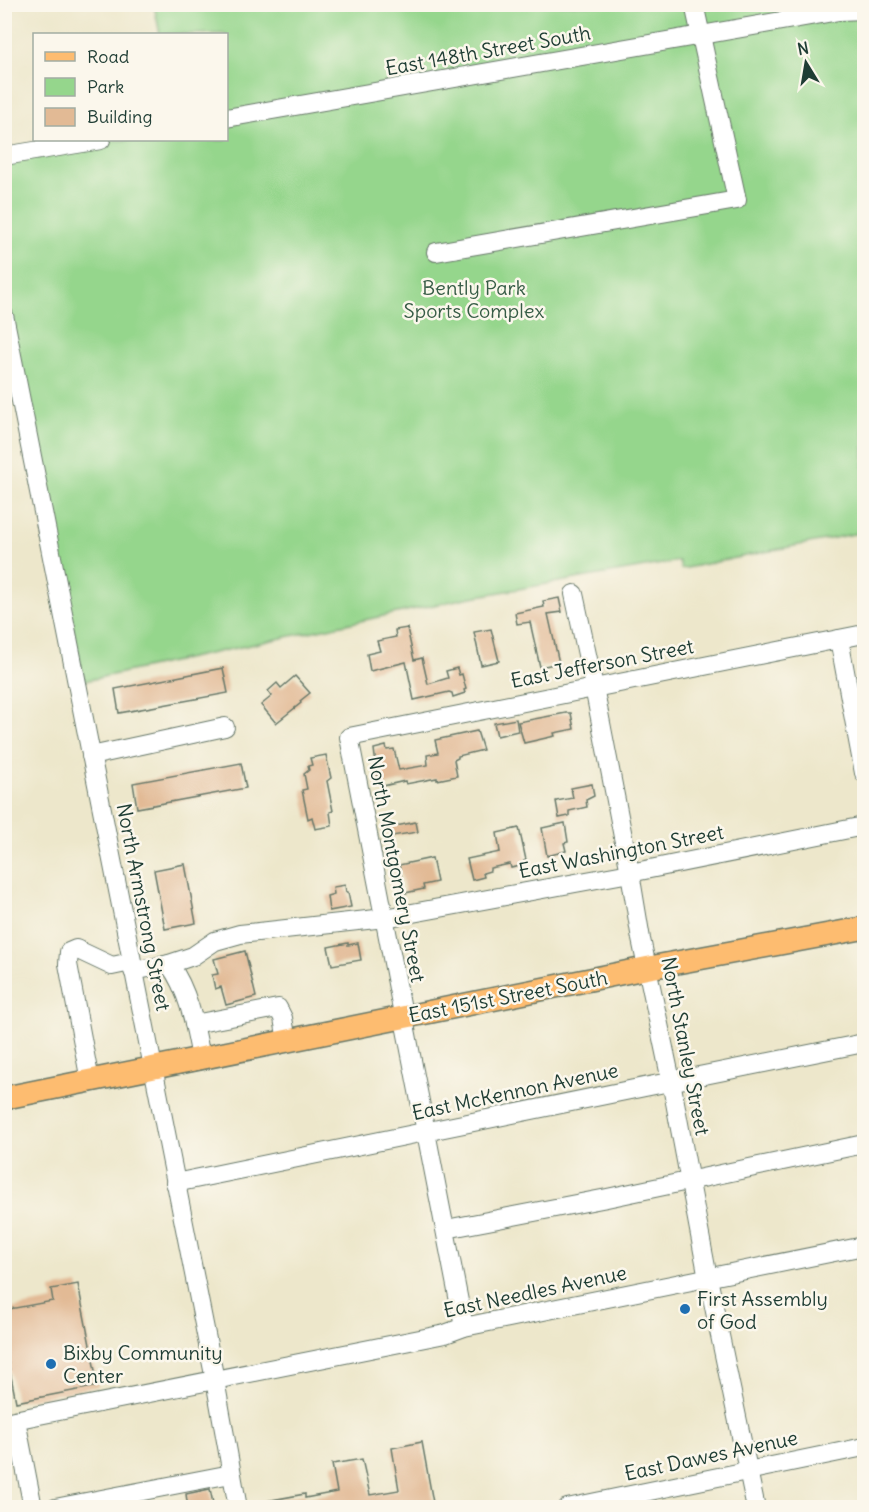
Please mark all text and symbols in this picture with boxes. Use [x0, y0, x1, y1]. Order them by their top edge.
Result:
street label: East 148th Street South [383, 20, 593, 80]
legend [33, 33, 228, 141]
north arrow [776, 33, 836, 93]
text: N [796, 37, 810, 59]
text: Road [87, 45, 130, 68]
text: Park [87, 75, 124, 98]
text: Building [87, 105, 152, 128]
park label: Bently Park Sports Complex [404, 275, 545, 323]
street label: East Jefferson Street [508, 633, 696, 693]
street label: North Montgomery Street [363, 754, 431, 984]
street label: North Armstrong Street [112, 801, 176, 1013]
street label: East Washington Street [517, 819, 726, 883]
street label: North Stanley Street [656, 955, 716, 1138]
street label: East 151st Street South [407, 964, 609, 1028]
street label: East McKennon Avenue [410, 1057, 620, 1125]
street label: East Needles Avenue [441, 1259, 629, 1323]
place label: First Assembly of God [697, 1286, 828, 1334]
marker: First Assembly of God [678, 1302, 692, 1316]
place label: Bixby Community Center [63, 1340, 223, 1388]
marker: Bixby Community Center [44, 1357, 58, 1371]
street label: East Dawes Avenue [622, 1424, 800, 1486]

